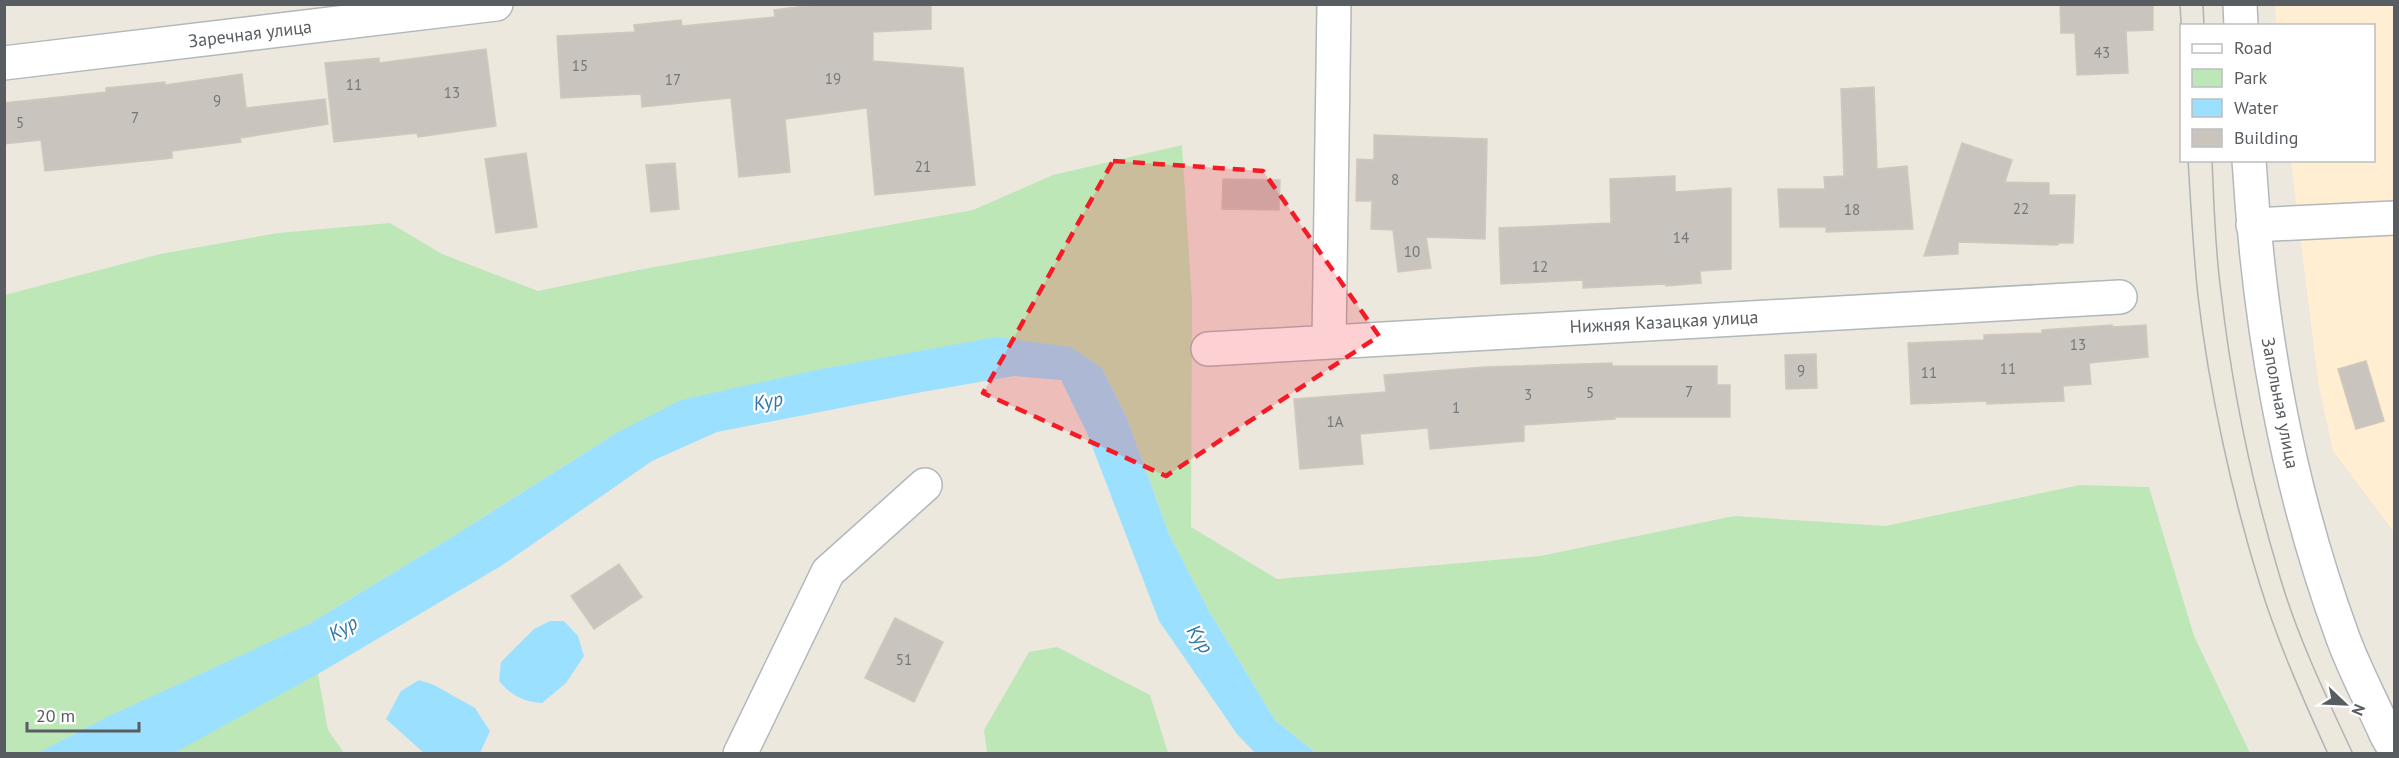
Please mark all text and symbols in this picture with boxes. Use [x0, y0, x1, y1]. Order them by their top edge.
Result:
street label: Заречная улица [187, 15, 313, 52]
legend [2180, 24, 2375, 162]
text: Road [2234, 36, 2272, 59]
house number: 43 [2094, 43, 2110, 62]
house number: 15 [572, 56, 588, 75]
text: Park [2234, 66, 2267, 89]
house number: 19 [825, 69, 841, 88]
house number: 17 [665, 70, 681, 89]
house number: 11 [346, 75, 362, 94]
house number: 13 [444, 83, 460, 102]
house number: 9 [213, 91, 221, 110]
text: Water [2234, 96, 2278, 119]
house number: 7 [131, 108, 139, 127]
house number: 5 [16, 113, 24, 132]
text: Building [2234, 126, 2298, 149]
house number: 21 [915, 157, 931, 176]
house number: 8 [1391, 170, 1399, 189]
house number: 22 [2013, 199, 2029, 218]
house number: 18 [1844, 200, 1860, 219]
house number: 14 [1673, 228, 1689, 247]
house number: 10 [1404, 242, 1420, 261]
house number: 12 [1532, 257, 1548, 276]
street label: Нижняя Казацкая улица [1569, 305, 1759, 338]
house number: 13 [2070, 335, 2086, 354]
street label: Запольная улица [2257, 335, 2304, 470]
house number: 11 [2000, 359, 2016, 378]
house number: 9 [1797, 361, 1805, 380]
house number: 11 [1921, 363, 1937, 382]
house number: 7 [1685, 382, 1693, 401]
house number: 5 [1586, 383, 1594, 402]
water label: Кур [751, 385, 785, 417]
house number: 3 [1524, 385, 1532, 404]
house number: 1 [1452, 398, 1460, 417]
house number: 1А [1327, 412, 1344, 431]
water label: Кур [324, 609, 362, 647]
water label: Кур [1181, 619, 1219, 659]
house number: 51 [896, 650, 912, 669]
north arrow [2315, 674, 2375, 734]
scale bar [27, 695, 140, 733]
text: N [2348, 701, 2370, 719]
text: 20 m [36, 704, 75, 727]

